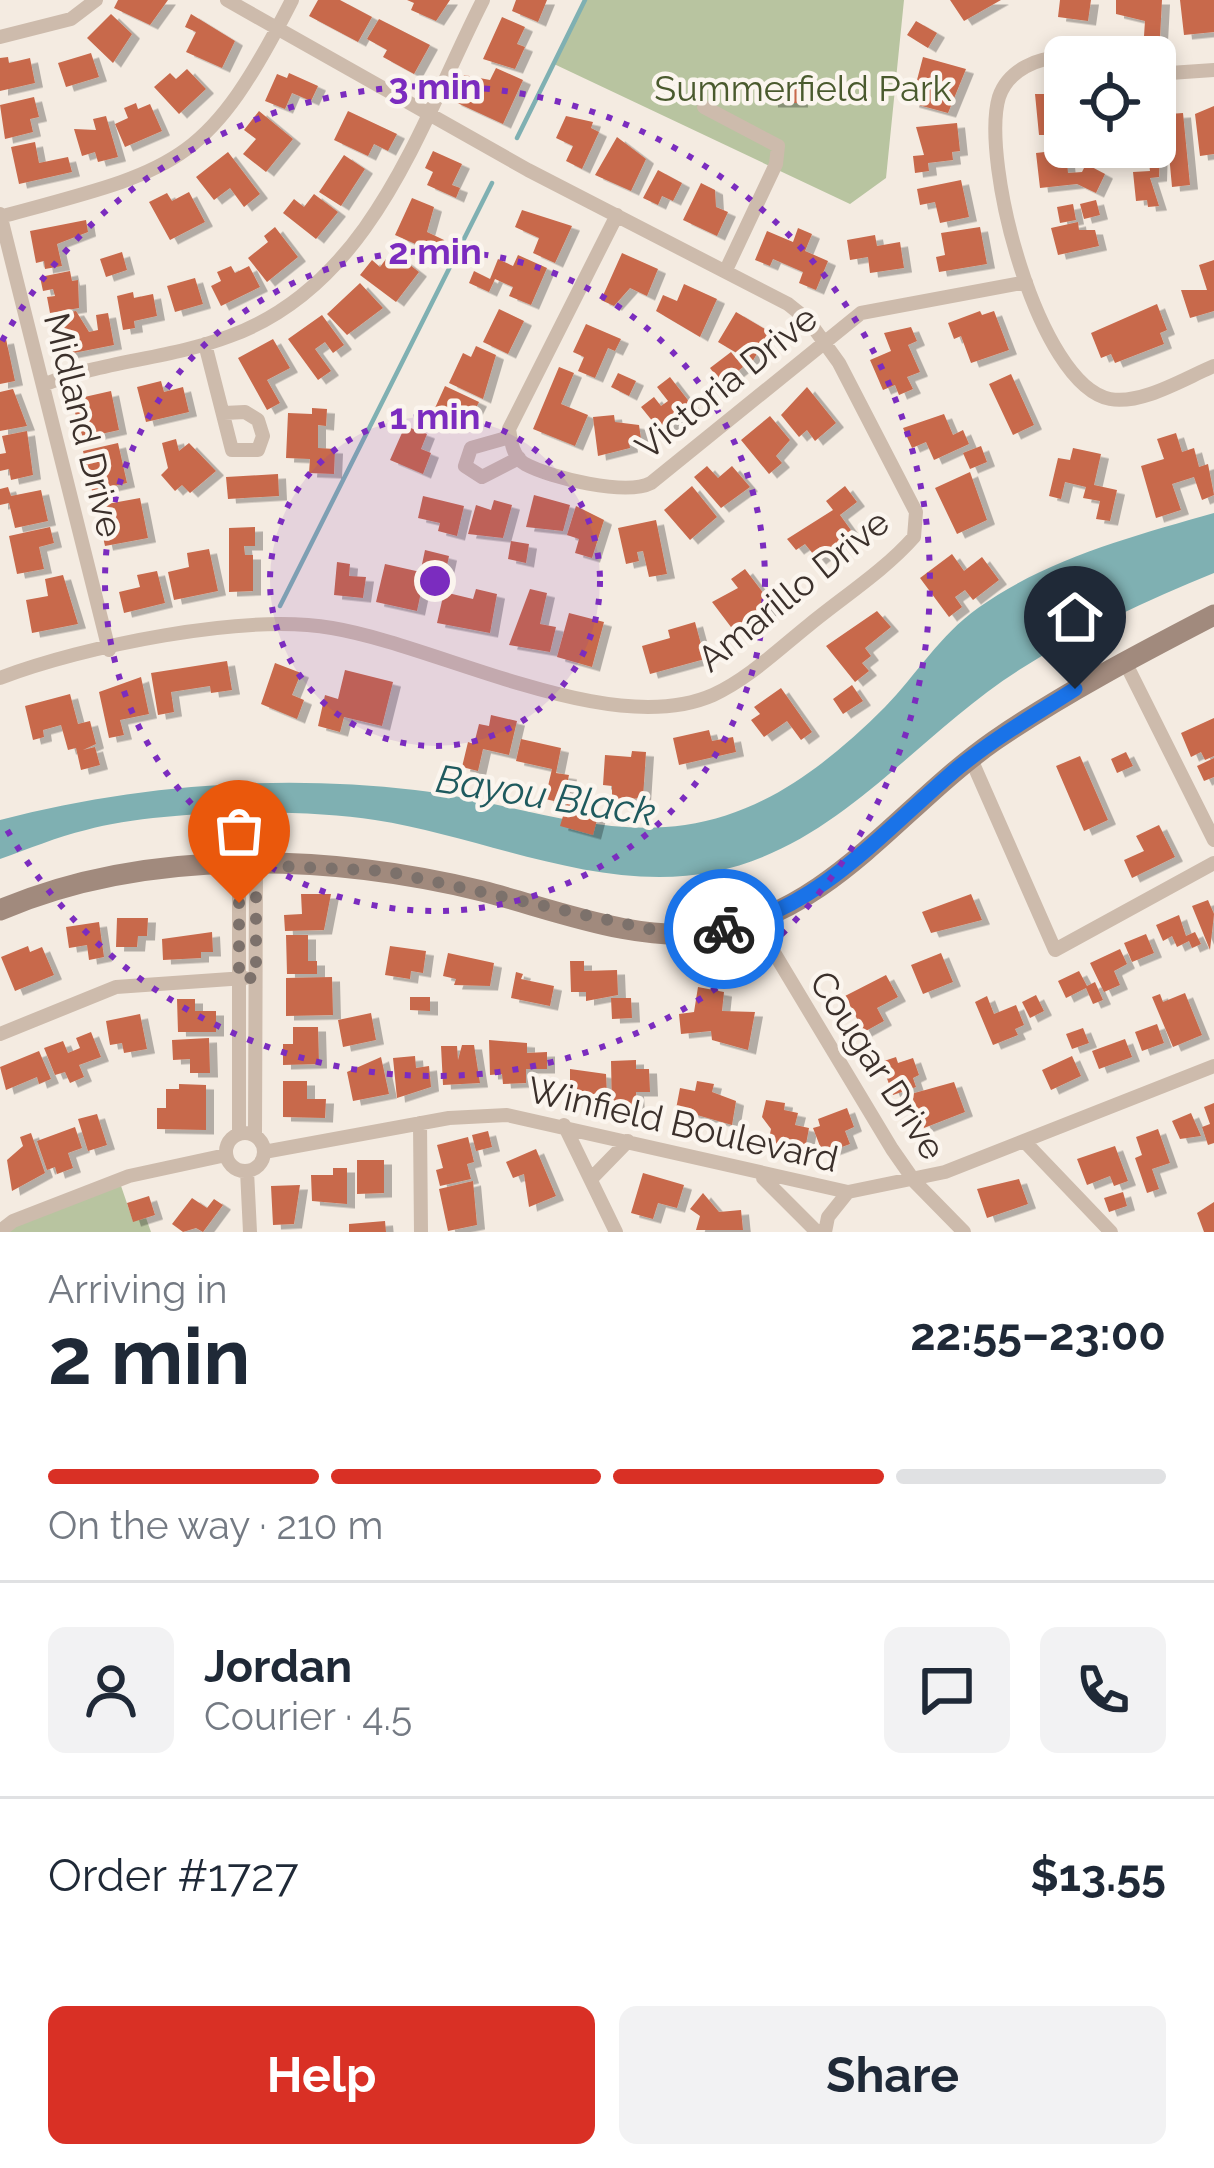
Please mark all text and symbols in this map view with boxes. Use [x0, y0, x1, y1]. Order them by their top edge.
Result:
map controls [1044, 36, 1176, 168]
button: locate [1044, 36, 1176, 168]
text: 3 min [388, 65, 482, 107]
park label: Summerfield Park [654, 67, 952, 109]
text: 2 min [388, 230, 482, 272]
street label: Victoria Drive [627, 296, 825, 468]
street label: Midland Drive [36, 308, 132, 542]
text: 1 min [390, 395, 480, 437]
street label: Amarillo Drive [689, 500, 897, 680]
centre of rings [414, 560, 456, 602]
pin [1024, 566, 1126, 689]
icon: home [1042, 584, 1108, 650]
water label: Bayou Black [433, 755, 659, 835]
pin [188, 780, 290, 903]
icon: bag [206, 798, 272, 864]
courier [664, 869, 784, 989]
icon: bike [691, 896, 757, 962]
street label: Cougar Drive [801, 963, 955, 1167]
street label: Winfield Boulevard [524, 1068, 842, 1180]
text: Arriving in [48, 1266, 228, 1312]
text: 22:55–23:00 [910, 1308, 1166, 1361]
text: 2 min [48, 1311, 250, 1402]
text: On the way · 210 m [48, 1502, 383, 1548]
button: person [48, 1627, 174, 1753]
button: chat [884, 1627, 1010, 1753]
button: phone [1040, 1627, 1166, 1753]
text: Jordan [204, 1640, 352, 1693]
text: Courier · 4.5 [204, 1693, 412, 1739]
text: Order #1727 [48, 1849, 299, 1902]
text: $13.55 [1030, 1849, 1166, 1902]
button: Help [48, 2006, 595, 2144]
button: Share [619, 2006, 1166, 2144]

